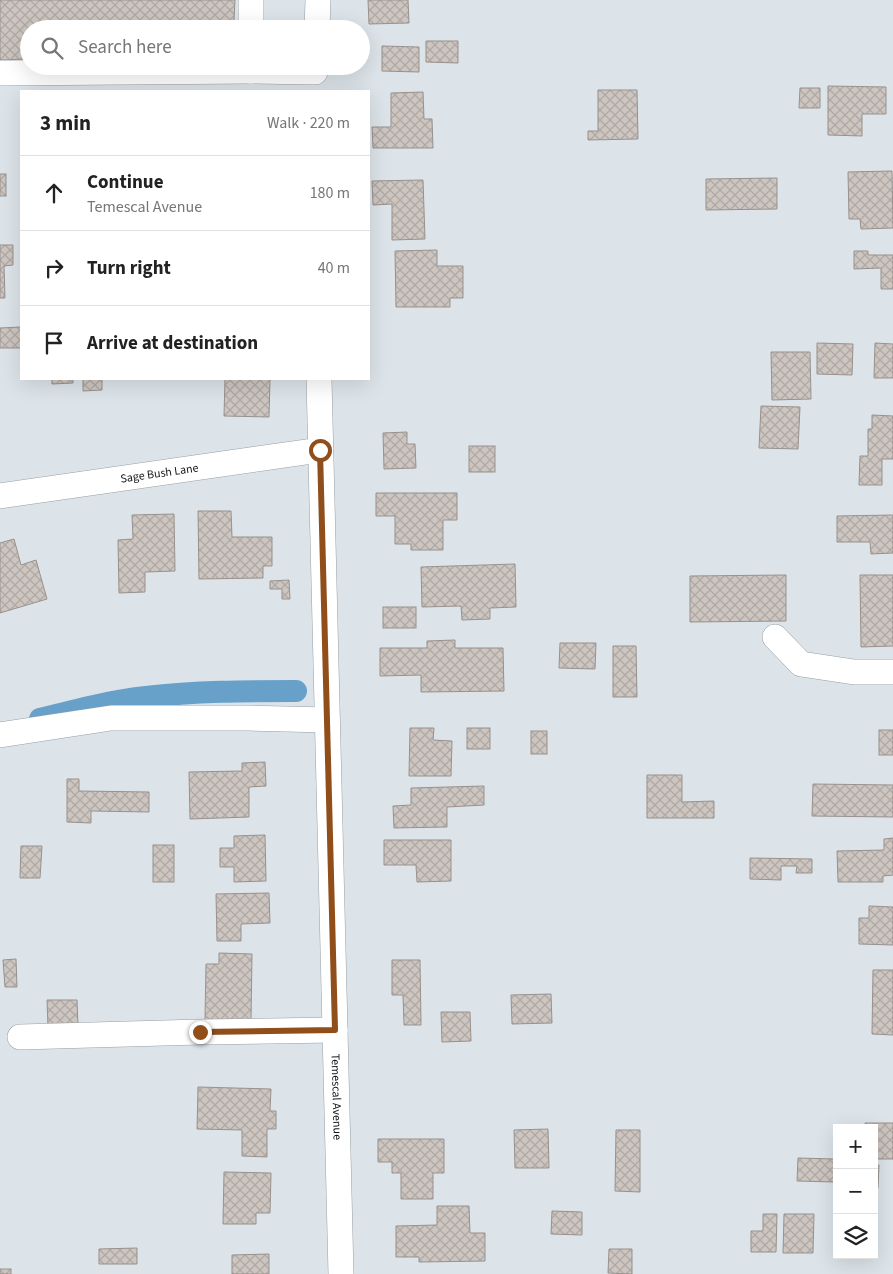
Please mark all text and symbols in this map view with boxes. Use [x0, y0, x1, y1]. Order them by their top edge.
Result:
search box [20, 20, 370, 75]
icon: search [38, 34, 66, 62]
text: Search here [78, 34, 172, 61]
text: 3 min [40, 108, 91, 138]
text: Walk · 220 m [267, 112, 350, 134]
text: Continue [87, 169, 164, 196]
icon: ahead [40, 179, 68, 207]
text: 180 m [310, 182, 350, 204]
text: Temescal Avenue [87, 196, 202, 218]
icon: right [40, 254, 68, 282]
text: Turn right [87, 255, 171, 282]
text: 40 m [318, 257, 350, 279]
icon: arrive [40, 329, 68, 357]
text: Arrive at destination [87, 330, 258, 357]
route start [309, 439, 332, 462]
street label: Sage Bush Lane [119, 460, 200, 488]
route end [189, 1021, 212, 1044]
street label: Temescal Avenue [327, 1053, 346, 1140]
map controls [833, 1124, 878, 1259]
button: + [833, 1124, 878, 1169]
button: − [833, 1169, 878, 1214]
button: layers [833, 1214, 878, 1259]

